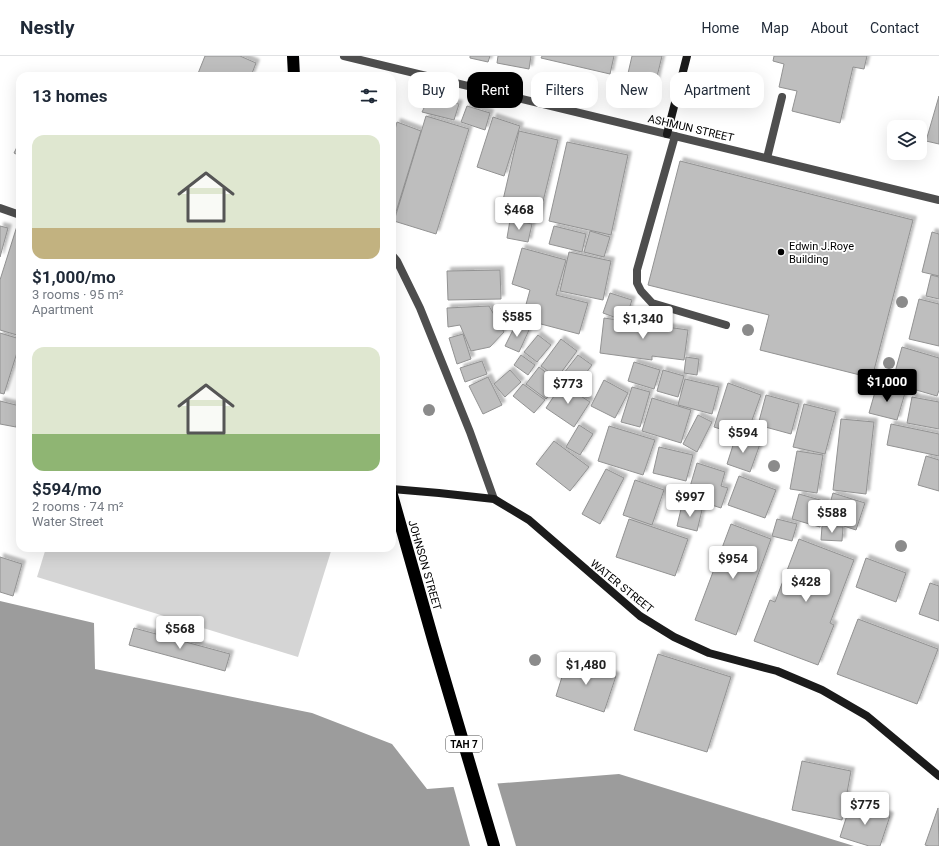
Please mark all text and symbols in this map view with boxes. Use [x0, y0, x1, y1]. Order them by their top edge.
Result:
text: Nestly [20, 16, 74, 39]
text: Home [701, 20, 739, 36]
text: Map [761, 20, 789, 36]
text: About [811, 20, 848, 36]
text: Contact [870, 20, 919, 36]
chip: Buy [408, 72, 459, 108]
chip: Rent [467, 72, 523, 108]
chip: Filters [531, 72, 598, 108]
chip: New [606, 72, 662, 108]
chip: Apartment [670, 72, 764, 108]
icon: filters [358, 85, 380, 107]
text: 13 homes [32, 86, 108, 106]
street label: ASHMUN STREET [647, 112, 736, 145]
map controls [887, 120, 927, 160]
button: layers [887, 120, 927, 160]
icon: home [170, 161, 242, 233]
pin: $468 [495, 197, 543, 231]
text: $468 [504, 202, 534, 217]
place label: Edwin J.Roye Building [789, 240, 854, 266]
marker: Edwin J.Roye Building [776, 247, 786, 257]
text: $1,000/mo [32, 267, 116, 287]
text: 3 rooms · 95 m² [32, 287, 124, 302]
text: Apartment [32, 302, 94, 317]
pin: $585 [493, 304, 541, 338]
pin: $1,340 [610, 306, 676, 340]
text: $585 [502, 309, 532, 324]
text: $1,340 [623, 311, 663, 326]
pin: $1,000 [854, 369, 920, 403]
pin: $773 [544, 371, 592, 405]
icon: home [170, 373, 242, 445]
text: $1,000 [867, 374, 907, 389]
text: $773 [553, 376, 583, 391]
pin: $594 [719, 420, 767, 454]
text: $594 [728, 425, 758, 440]
text: $594/mo [32, 479, 102, 499]
pin: $997 [666, 484, 714, 518]
text: $997 [675, 489, 705, 504]
text: 2 rooms · 74 m² [32, 499, 124, 514]
pin: $588 [808, 500, 856, 534]
text: $588 [817, 505, 847, 520]
text: Water Street [32, 514, 103, 529]
street label: JOHNSON STREET [405, 519, 444, 612]
pin: $954 [709, 546, 757, 580]
text: $954 [718, 551, 748, 566]
street label: WATER STREET [588, 557, 656, 616]
pin: $428 [782, 569, 830, 603]
text: $428 [791, 574, 821, 589]
pin: $568 [156, 616, 204, 650]
text: $568 [165, 621, 195, 636]
pin: $1,480 [553, 652, 619, 686]
text: $1,480 [566, 657, 606, 672]
road number: TAH 7 [446, 736, 482, 752]
pin: $775 [841, 792, 889, 826]
text: $775 [850, 797, 880, 812]

